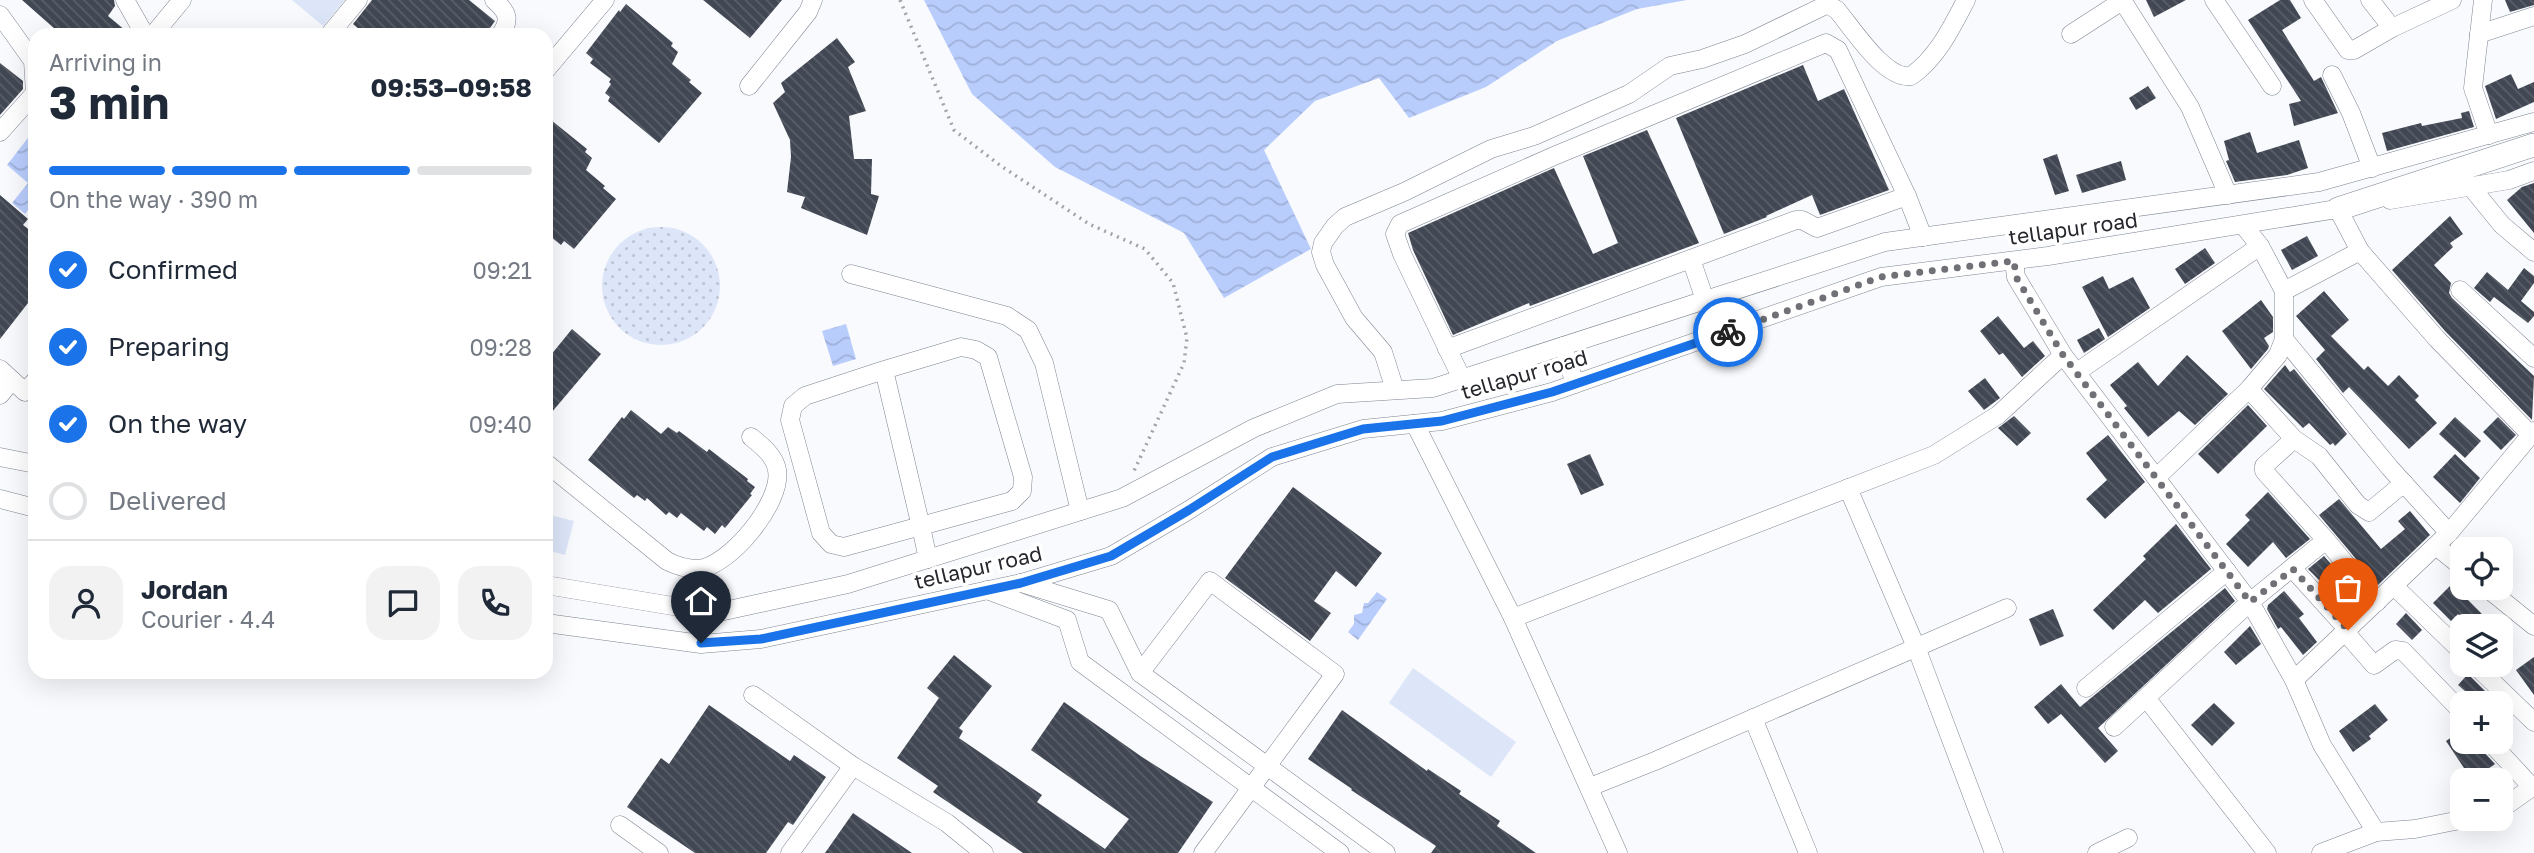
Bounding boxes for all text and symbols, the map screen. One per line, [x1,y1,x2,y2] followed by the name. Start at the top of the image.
[49,48,162,76] text: Arriving in
[371,72,532,103] text: 09:53–09:58
[49,74,169,129] text: 3 min
[49,185,258,213] text: On the way · 390 m
[2007,206,2139,250] street label: tellapur road
[49,251,87,289] icon: check
[108,254,238,285] text: Confirmed
[472,256,532,284] text: 09:21
[1693,297,1763,367] courier
[1709,313,1747,351] icon: bike
[49,328,87,366] icon: check
[108,331,230,362] text: Preparing
[470,333,532,361] text: 09:28
[1458,344,1590,404] street label: tellapur road
[49,405,87,443] icon: check
[108,408,247,439] text: On the way
[469,410,532,438] text: 09:40
[108,485,227,516] text: Delivered
[2450,537,2513,831] map controls
[2450,537,2513,600] button: locate
[912,540,1044,594] street label: tellapur road
[2318,558,2378,630] pin
[49,566,123,640] button: person
[366,566,440,640] button: chat
[458,566,532,640] button: phone
[2329,569,2367,607] icon: bag
[671,571,731,643] pin
[141,574,228,605] text: Jordan
[682,582,720,620] icon: home
[141,605,275,633] text: Courier · 4.4
[2450,614,2513,677] button: layers
[2450,691,2513,754] button: +
[2450,768,2513,831] button: −

